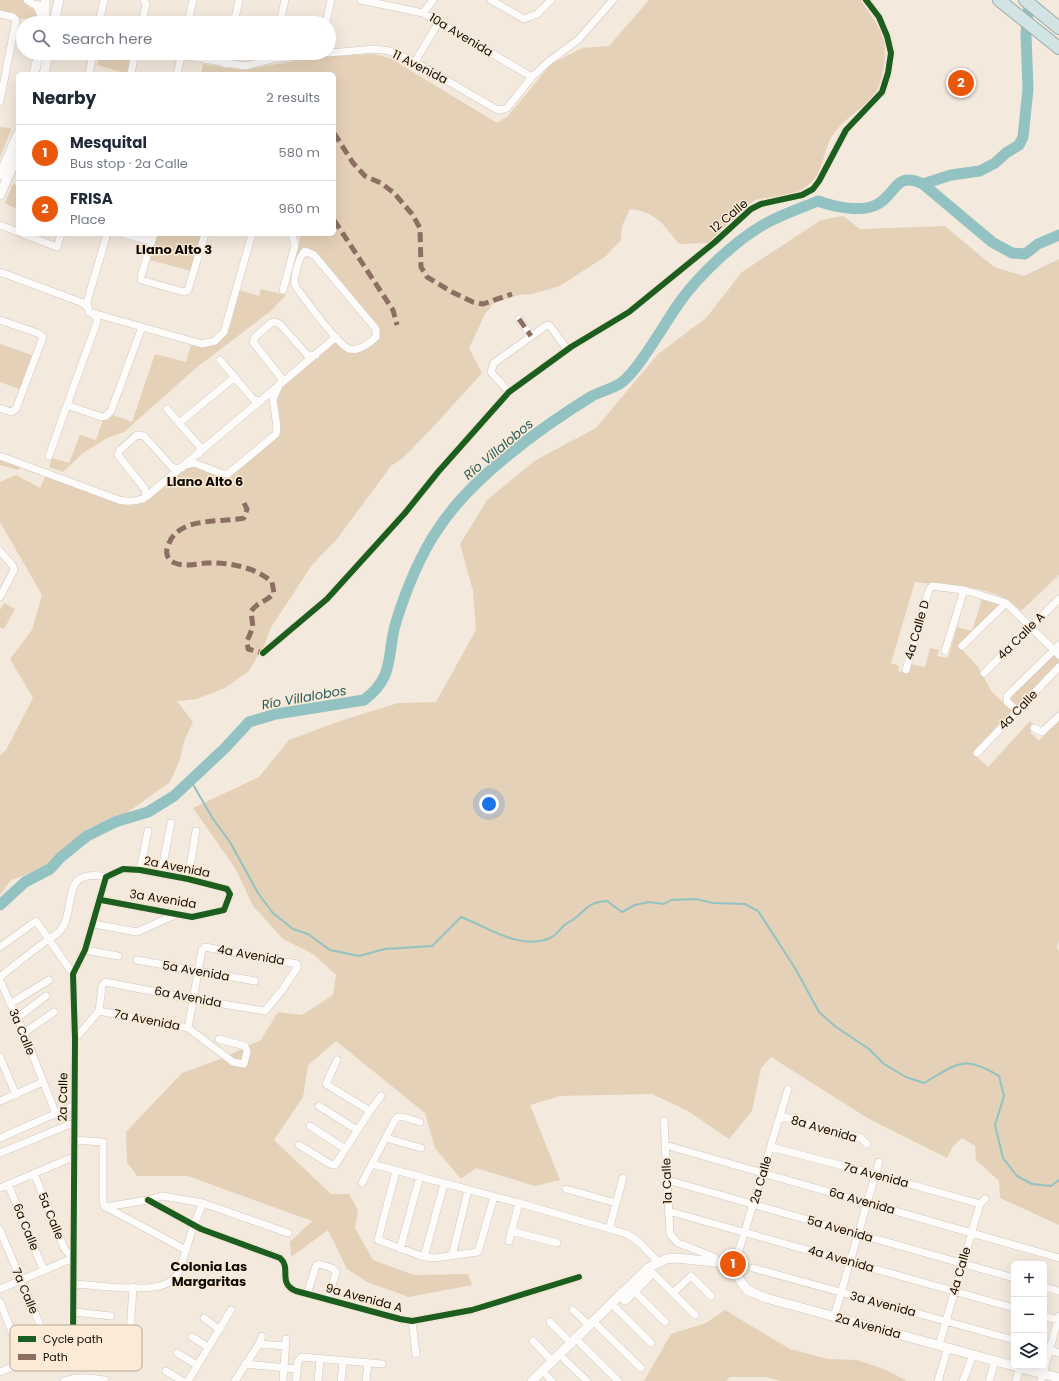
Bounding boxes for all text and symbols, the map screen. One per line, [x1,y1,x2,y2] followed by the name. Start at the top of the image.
[426,9,496,60] street label: 10a Avenida
[16,16,336,60] search box
[30,27,52,49] icon: search
[62,28,152,49] text: Search here
[390,45,451,88] street label: 11 Avenida
[948,68,974,98] pin: 2
[32,86,96,110] text: Nearby
[266,88,320,107] text: 2 results
[70,132,147,153] text: Mesquital
[43,143,47,162] text: 1
[279,143,320,162] text: 580 m
[70,154,188,173] text: Bus stop · 2a Calle
[70,188,113,209] text: FRISA
[706,195,751,236] street label: 12 Calle
[41,199,49,218] text: 2
[279,199,320,218] text: 960 m
[70,210,105,229] text: Place
[136,240,212,259] district label: Llano Alto 3
[459,414,537,484] water label: Río Villalobos
[167,472,243,491] district label: Llano Alto 6
[900,598,933,662] street label: 4a Calle D
[993,608,1048,663] street label: 4a Calle A
[260,681,348,714] water label: Río Villalobos
[994,686,1041,733] street label: 4a Calle
[479,794,499,814] your location
[142,852,212,881] street label: 2a Avenida
[128,885,198,912] street label: 3a Avenida
[216,940,286,969] street label: 4a Avenida
[161,956,231,985] street label: 5a Avenida
[153,982,223,1011] street label: 6a Avenida
[113,1005,182,1034] street label: 7a Avenida
[5,1006,40,1058] street label: 3a Calle
[54,1072,71,1122] street label: 2a Calle
[789,1111,859,1146] street label: 8a Avenida
[746,1154,775,1206] street label: 2a Calle
[657,1158,676,1204] street label: 1a Calle
[842,1158,911,1191] street label: 7a Avenida
[827,1183,897,1218] street label: 6a Avenida
[34,1190,69,1242] street label: 5a Calle
[9,1201,44,1253] street label: 6a Calle
[805,1211,875,1246] street label: 5a Avenida
[806,1241,876,1276] street label: 4a Avenida
[945,1245,975,1297] street label: 4a Calle
[720,1249,746,1279] pin: 1
[171,1257,247,1291] district label: Colonia Las Margaritas
[1011,1261,1047,1369] map controls
[1011,1261,1047,1297] button: +
[8,1265,43,1316] street label: 7a Calle
[324,1279,405,1316] street label: 9a Avenida A
[848,1287,918,1320] street label: 3a Avenida
[1011,1297,1047,1333] button: −
[833,1309,903,1342] street label: 2a Avenida
[10,1325,142,1371] legend
[43,1331,103,1347] text: Cycle path
[1011,1333,1047,1369] button: layers
[43,1349,68,1365] text: Path

